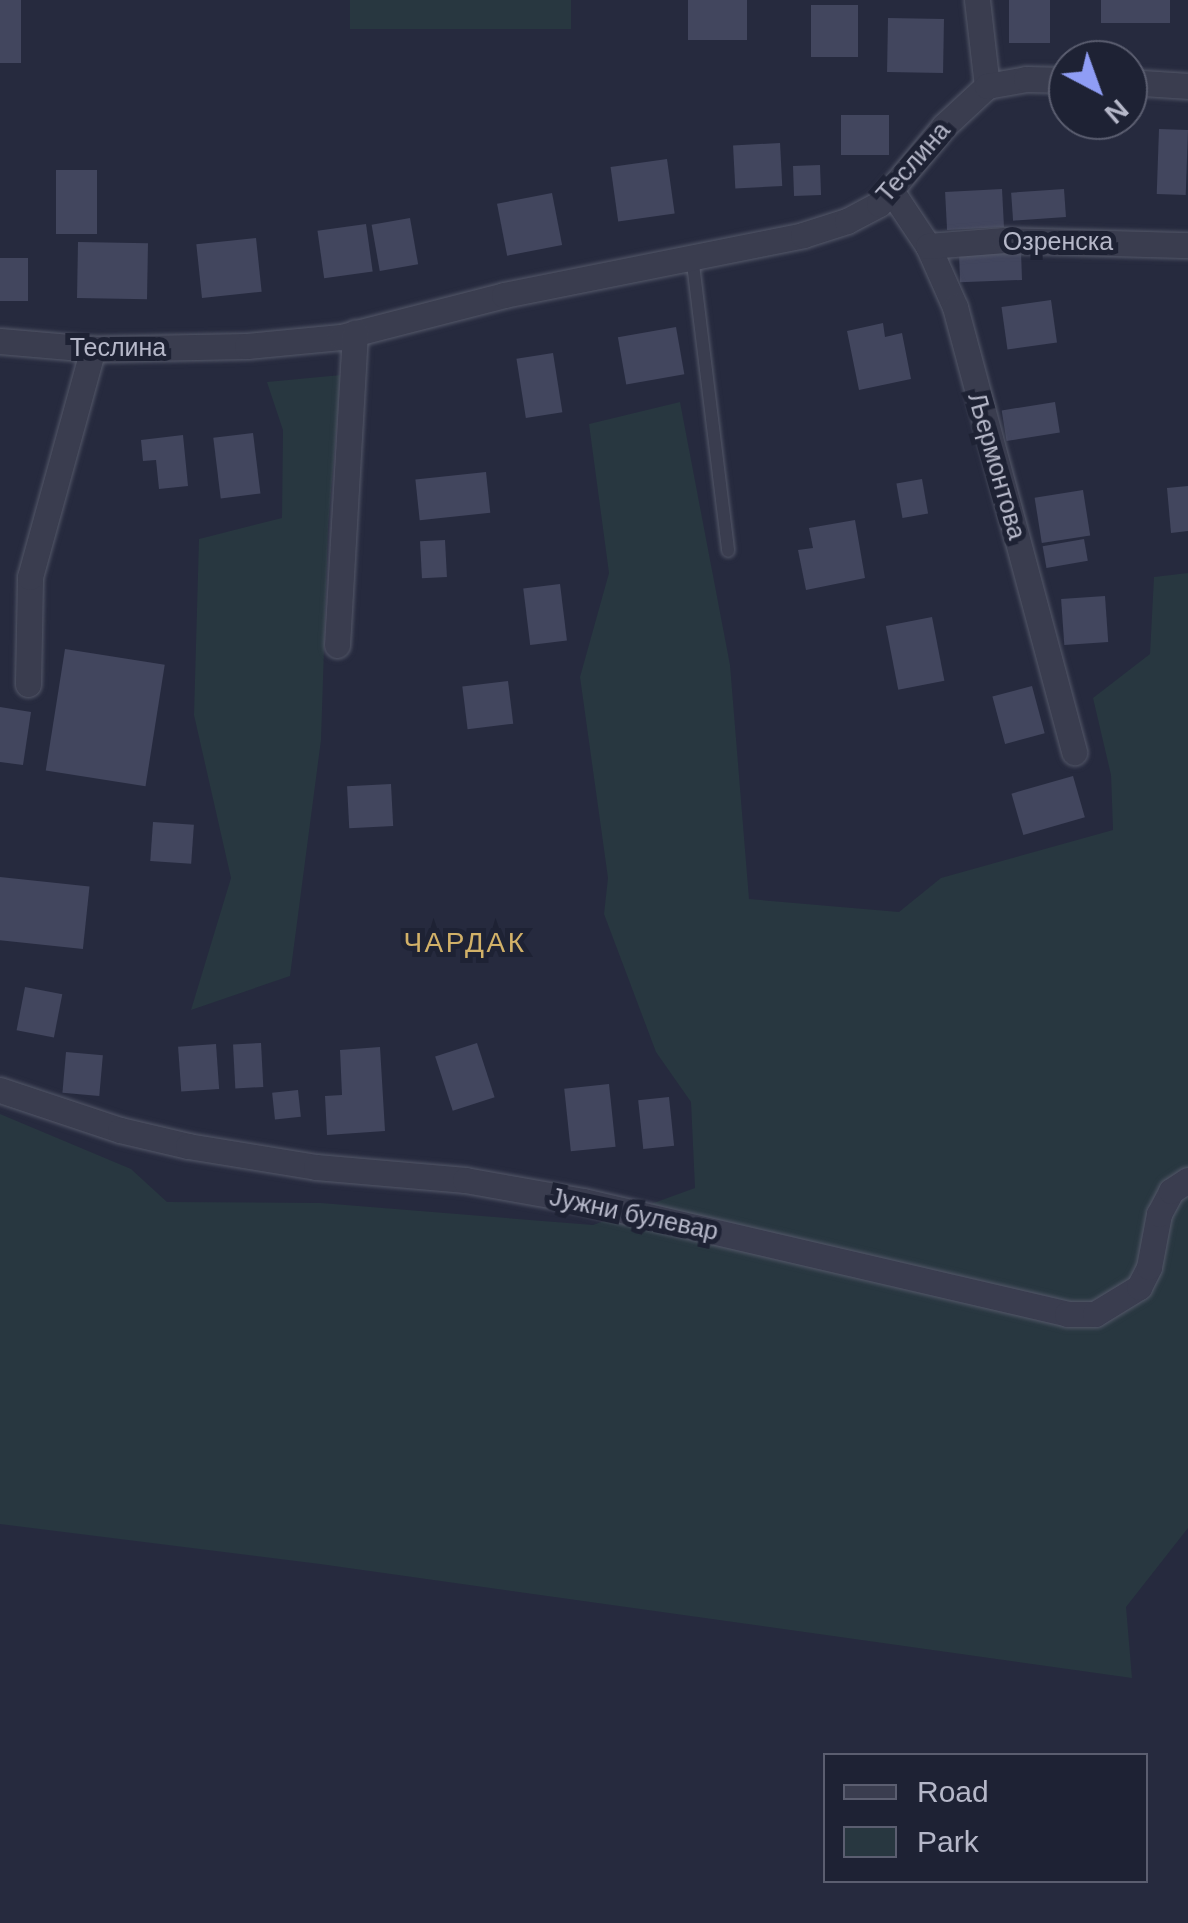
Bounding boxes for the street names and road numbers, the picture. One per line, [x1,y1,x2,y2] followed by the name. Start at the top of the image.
[870,116,956,208] street label: Теслина
[1003,226,1113,256] street label: Озренска
[70,332,166,362] street label: Теслина
[962,389,1032,543] street label: Љермонтова
[547,1181,721,1247] street label: Јужни булевар

